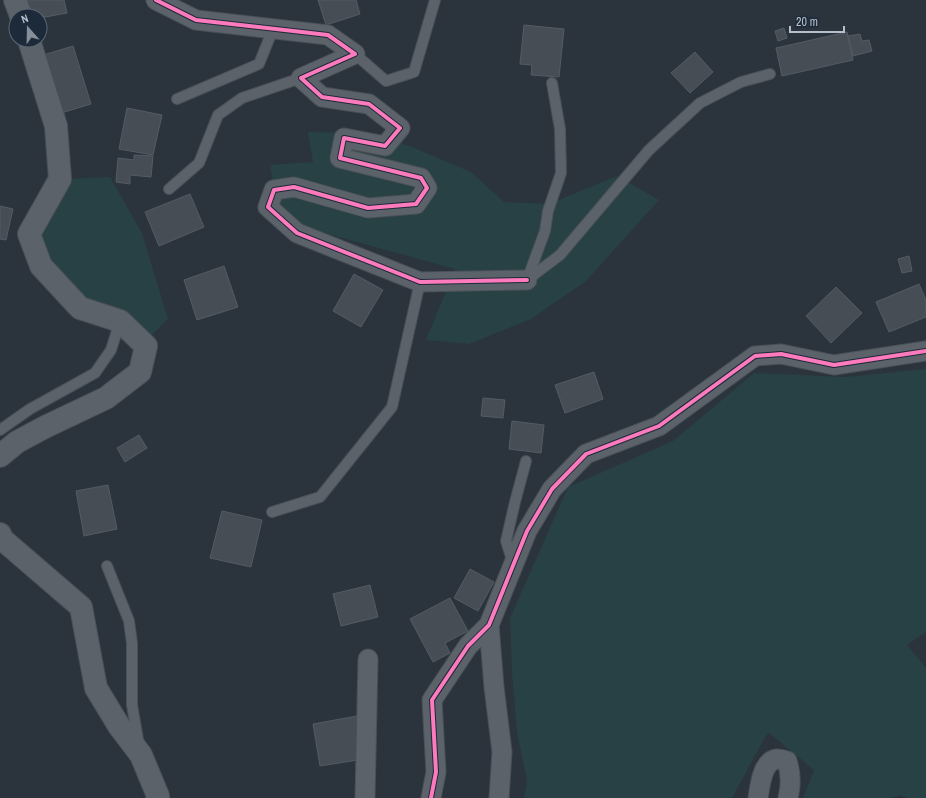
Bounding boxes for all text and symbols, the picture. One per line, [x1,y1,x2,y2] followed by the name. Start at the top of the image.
[8,8,48,48] north arrow
[790,8,844,34] scale bar
[19,11,30,26] text: N
[796,14,818,30] text: 20 m

